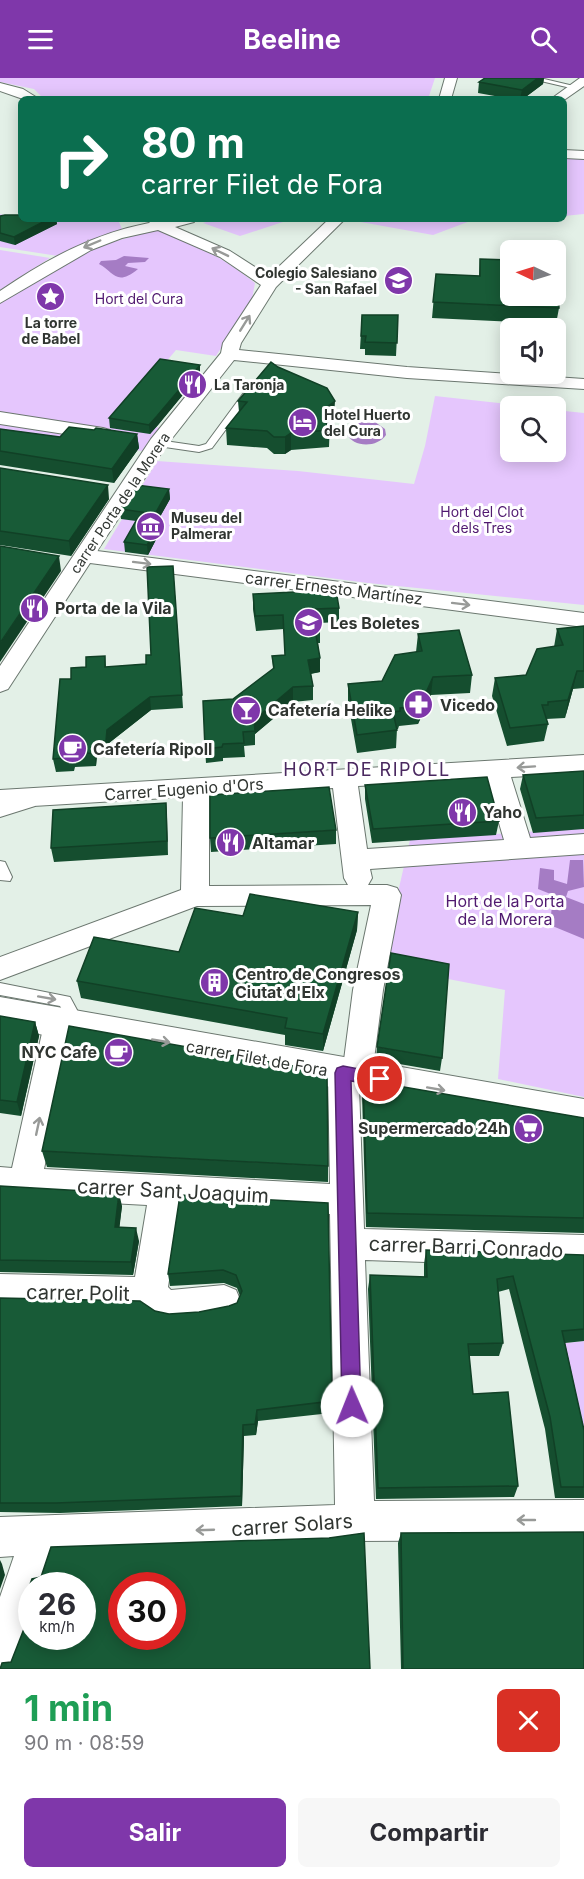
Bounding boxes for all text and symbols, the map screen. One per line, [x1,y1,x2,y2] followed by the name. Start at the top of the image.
[24,23,57,56] icon: menu
[243,23,341,56] text: Beeline
[527,23,560,56] icon: search
[141,117,245,168] text: 80 m
[42,120,120,198] icon: right
[141,168,383,201] text: carrer Filet de Fora
[83,239,102,250] one-way arrow
[500,240,566,306] north arrow
[500,240,566,462] map controls
[212,246,230,258] one-way arrow
[255,264,377,297] place label: Colegio Salesiano - San Rafael
[382,265,414,297] school or university icon: Colegio Salesiano - San Rafael
[35,280,67,312] place icon: La torre de Babel
[95,290,183,307] park label: Hort del Cura
[22,314,80,347] place label: La torre de Babel
[238,315,251,332] one-way arrow
[500,318,566,384] button: sound
[177,369,209,401] restaurant icon: La Taronja
[214,376,284,393] place label: La Taronja
[500,396,566,462] button: search
[324,406,411,439] place label: Hotel Huerto del Cura
[287,407,319,439] hotel icon: Hotel Huerto del Cura
[66,429,173,576] street label: carrer Porta de la Morera
[440,503,524,536] park label: Hort del Clot dels Tres
[171,509,242,542] place label: Museu del Palmerar
[134,510,166,542] museum icon: Museu del Palmerar
[132,558,152,569] one-way arrow
[244,567,424,609] street label: carrer Ernesto Martínez
[18,592,50,624] restaurant icon: Porta de la Vila
[55,598,172,618] place label: Porta de la Vila
[450,599,470,610] one-way arrow
[293,607,325,639] school or university icon: Les Boletes
[330,613,420,633] place label: Les Boletes
[403,689,435,721] pharmacy icon: Vicedo
[231,694,263,726] bar icon: Cafetería Helike
[440,695,495,715] place label: Vicedo
[268,700,393,720] place label: Cafetería Helike
[56,733,88,765] cafe icon: Cafetería Ripoll
[93,739,212,759] place label: Cafetería Ripoll
[283,759,451,780] district label: HORT DE RIPOLL
[516,762,536,773] one-way arrow
[104,773,264,805] street label: Carrer Eugenio d'Ors
[446,796,478,828] restaurant icon: Yaho
[483,802,522,822] place label: Yaho
[215,827,247,859] restaurant icon: Altamar
[252,833,315,853] place label: Altamar
[446,891,564,929] park label: Hort de la Porta de la Morera
[235,964,400,1002] place label: Centro de Congresos Ciutat d'Elx
[198,967,230,999] building icon: Centro de Congresos Ciutat d'Elx
[37,993,57,1004] one-way arrow
[102,1036,134,1068] cafe icon: NYC Cafe
[151,1036,170,1047] one-way arrow
[185,1036,329,1080] street label: carrer Filet de Fora
[21,1042,97,1062] place label: NYC Cafe
[354,1053,405,1104] pin
[363,1062,396,1095] icon: arrive
[425,1084,445,1095] one-way arrow
[513,1112,545,1144] supermarket icon: Supermercado 24h
[32,1117,44,1136] one-way arrow
[358,1118,508,1138] place label: Supermercado 24h
[76,1174,270,1208] street label: carrer Sant Joaquim
[368,1232,564,1262] street label: carrer Barri Conrado
[26,1280,130,1306] street label: carrer Polit
[320,1374,384,1438] position arrow
[230,1509,354,1541] street label: carrer Solars
[516,1514,536,1526] one-way arrow
[196,1525,216,1536] one-way arrow
[108,1572,186,1650] speed limit sign: 30
[38,1586,76,1622] text: 26
[39,1617,75,1636] text: km/h
[24,1686,113,1730] text: 1 min
[497,1689,560,1752] button: close
[24,1731,145,1755] text: 90 m · 08:59
[24,1798,286,1867] button: Salir
[298,1798,560,1867] button: Compartir

